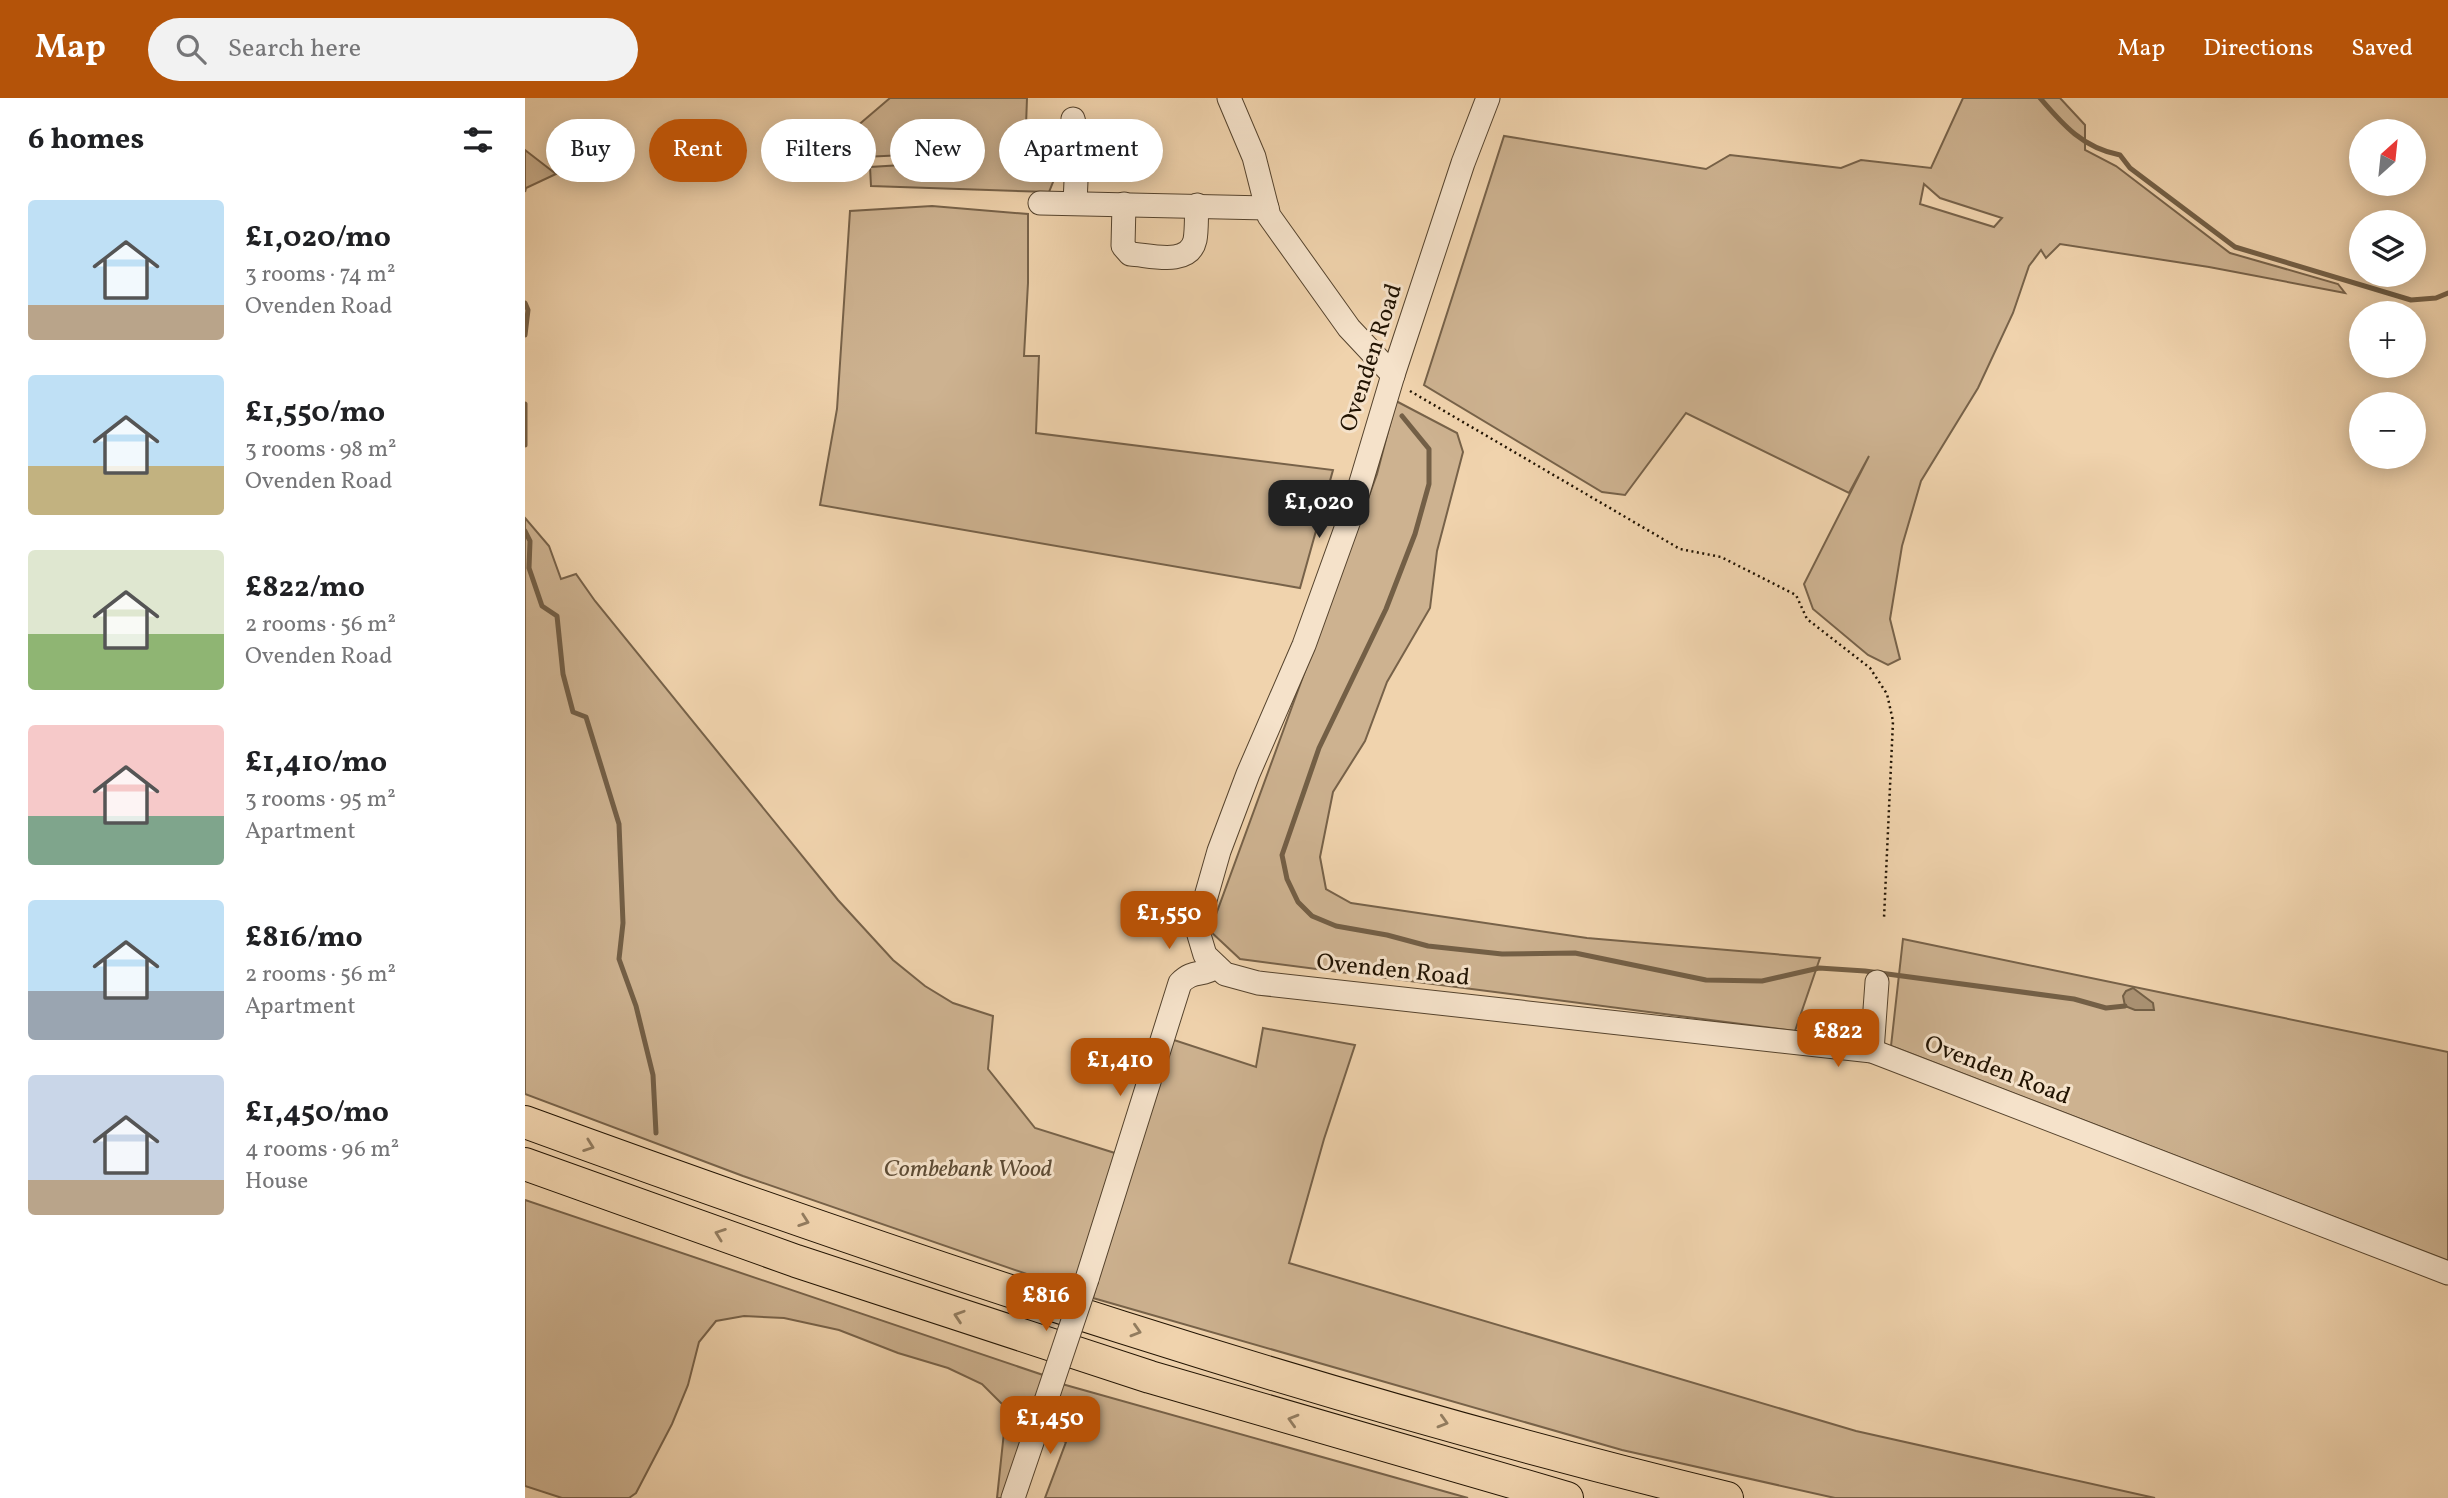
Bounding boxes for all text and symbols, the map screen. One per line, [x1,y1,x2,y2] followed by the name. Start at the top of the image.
[148,18,638,81] search box
[35,26,106,72] text: Map
[172,30,210,68] icon: search
[228,31,361,67] text: Search here
[2117,32,2165,66] text: Map
[2203,32,2313,66] text: Directions
[2351,32,2413,66] text: Saved
[28,119,144,161] text: 6 homes
[546,119,635,182] chip: Buy
[649,119,747,182] chip: Rent
[761,119,876,182] chip: Filters
[890,119,985,182] chip: New
[999,119,1163,182] chip: Apartment
[2349,119,2425,196] north arrow
[2349,119,2426,469] map controls
[459,121,497,159] icon: filters
[2349,210,2426,287] button: layers
[245,217,391,259] text: £1,020/mo
[84,228,168,312] icon: home
[245,259,395,291] text: 3 rooms · 74 m²
[1332,280,1412,436] street label: Ovenden Road
[245,291,393,323] text: Ovenden Road
[2349,301,2426,378] button: +
[245,392,385,434] text: £1,550/mo
[2349,392,2426,469] button: −
[84,403,168,487] icon: home
[245,434,397,466] text: 3 rooms · 98 m²
[245,466,393,498] text: Ovenden Road
[1262,480,1376,540] pin: £1,020
[1284,487,1354,519] text: £1,020
[245,567,365,609] text: £822/mo
[84,578,168,662] icon: home
[245,609,396,641] text: 2 rooms · 56 m²
[245,641,393,673] text: Ovenden Road
[245,742,387,784] text: £1,410/mo
[84,753,168,837] icon: home
[245,784,396,816] text: 3 rooms · 95 m²
[245,816,356,848] text: Apartment
[1112,892,1226,951] pin: £1,550
[1136,898,1202,930] text: £1,550
[245,917,363,959] text: £816/mo
[84,928,168,1012] icon: home
[1315,946,1471,996] street label: Ovenden Road
[245,959,396,991] text: 2 rooms · 56 m²
[245,991,356,1023] text: Apartment
[1797,1010,1879,1069] pin: £822
[1813,1016,1863,1048] text: £822
[1919,1028,2075,1114] street label: Ovenden Road
[1063,1038,1177,1098] pin: £1,410
[1087,1045,1153,1077] text: £1,410
[245,1092,389,1134] text: £1,450/mo
[84,1103,168,1187] icon: home
[245,1134,399,1166] text: 4 rooms · 96 m²
[583,1137,595,1151] one-way arrow
[884,1153,1053,1187] park label: Combebank Wood
[245,1166,308,1198] text: House
[797,1213,809,1227] one-way arrow
[715,1228,727,1242] one-way arrow
[1005,1274,1087,1333] pin: £816
[1022,1280,1070,1312] text: £816
[953,1309,965,1324] one-way arrow
[1130,1322,1142,1337] one-way arrow
[993,1396,1107,1456] pin: £1,450
[1016,1403,1084,1435] text: £1,450
[1287,1413,1299,1428] one-way arrow
[1437,1414,1449,1428] one-way arrow

